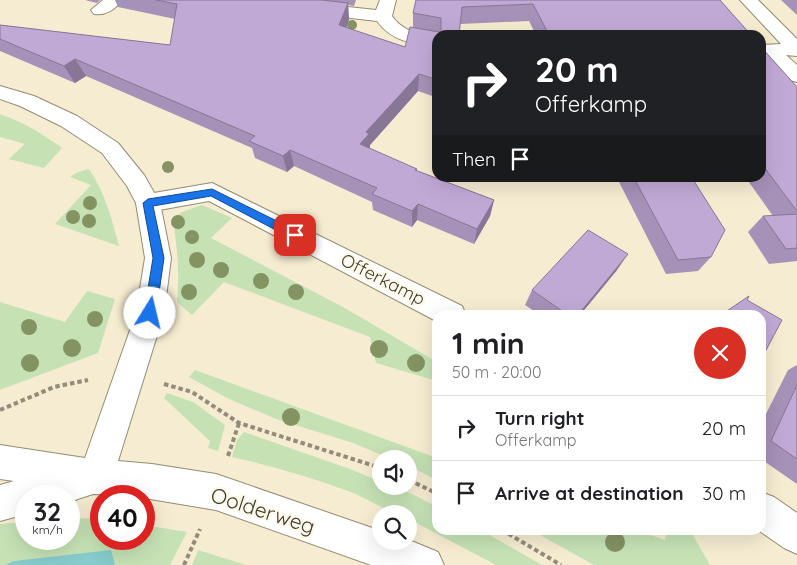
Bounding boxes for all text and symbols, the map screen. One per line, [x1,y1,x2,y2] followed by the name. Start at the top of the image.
[535,47,618,91] text: 20 m
[452,50,517,115] icon: right
[535,90,647,118] text: Offerkamp
[506,145,534,173] icon: arrive
[452,147,496,171] text: Then
[274,214,316,256] pin
[281,221,309,249] icon: arrive
[337,248,429,310] street label: Offerkamp
[123,286,175,338] position arrow
[452,324,525,362] text: 1 min
[694,327,746,379] button: close
[452,362,541,382] text: 50 m · 20:00
[495,406,584,430] text: Turn right
[452,414,480,442] icon: right
[702,416,746,440] text: 20 m
[495,430,576,450] text: Offerkamp
[372,450,417,550] map controls
[372,450,417,495] button: sound
[452,479,480,507] icon: arrive
[208,481,318,539] street label: Oolderweg
[495,481,684,505] text: Arrive at destination
[702,481,746,505] text: 30 m
[90,485,155,550] speed limit sign: 40
[34,496,61,527] text: 32
[372,505,417,550] button: search
[32,522,63,537] text: km/h

